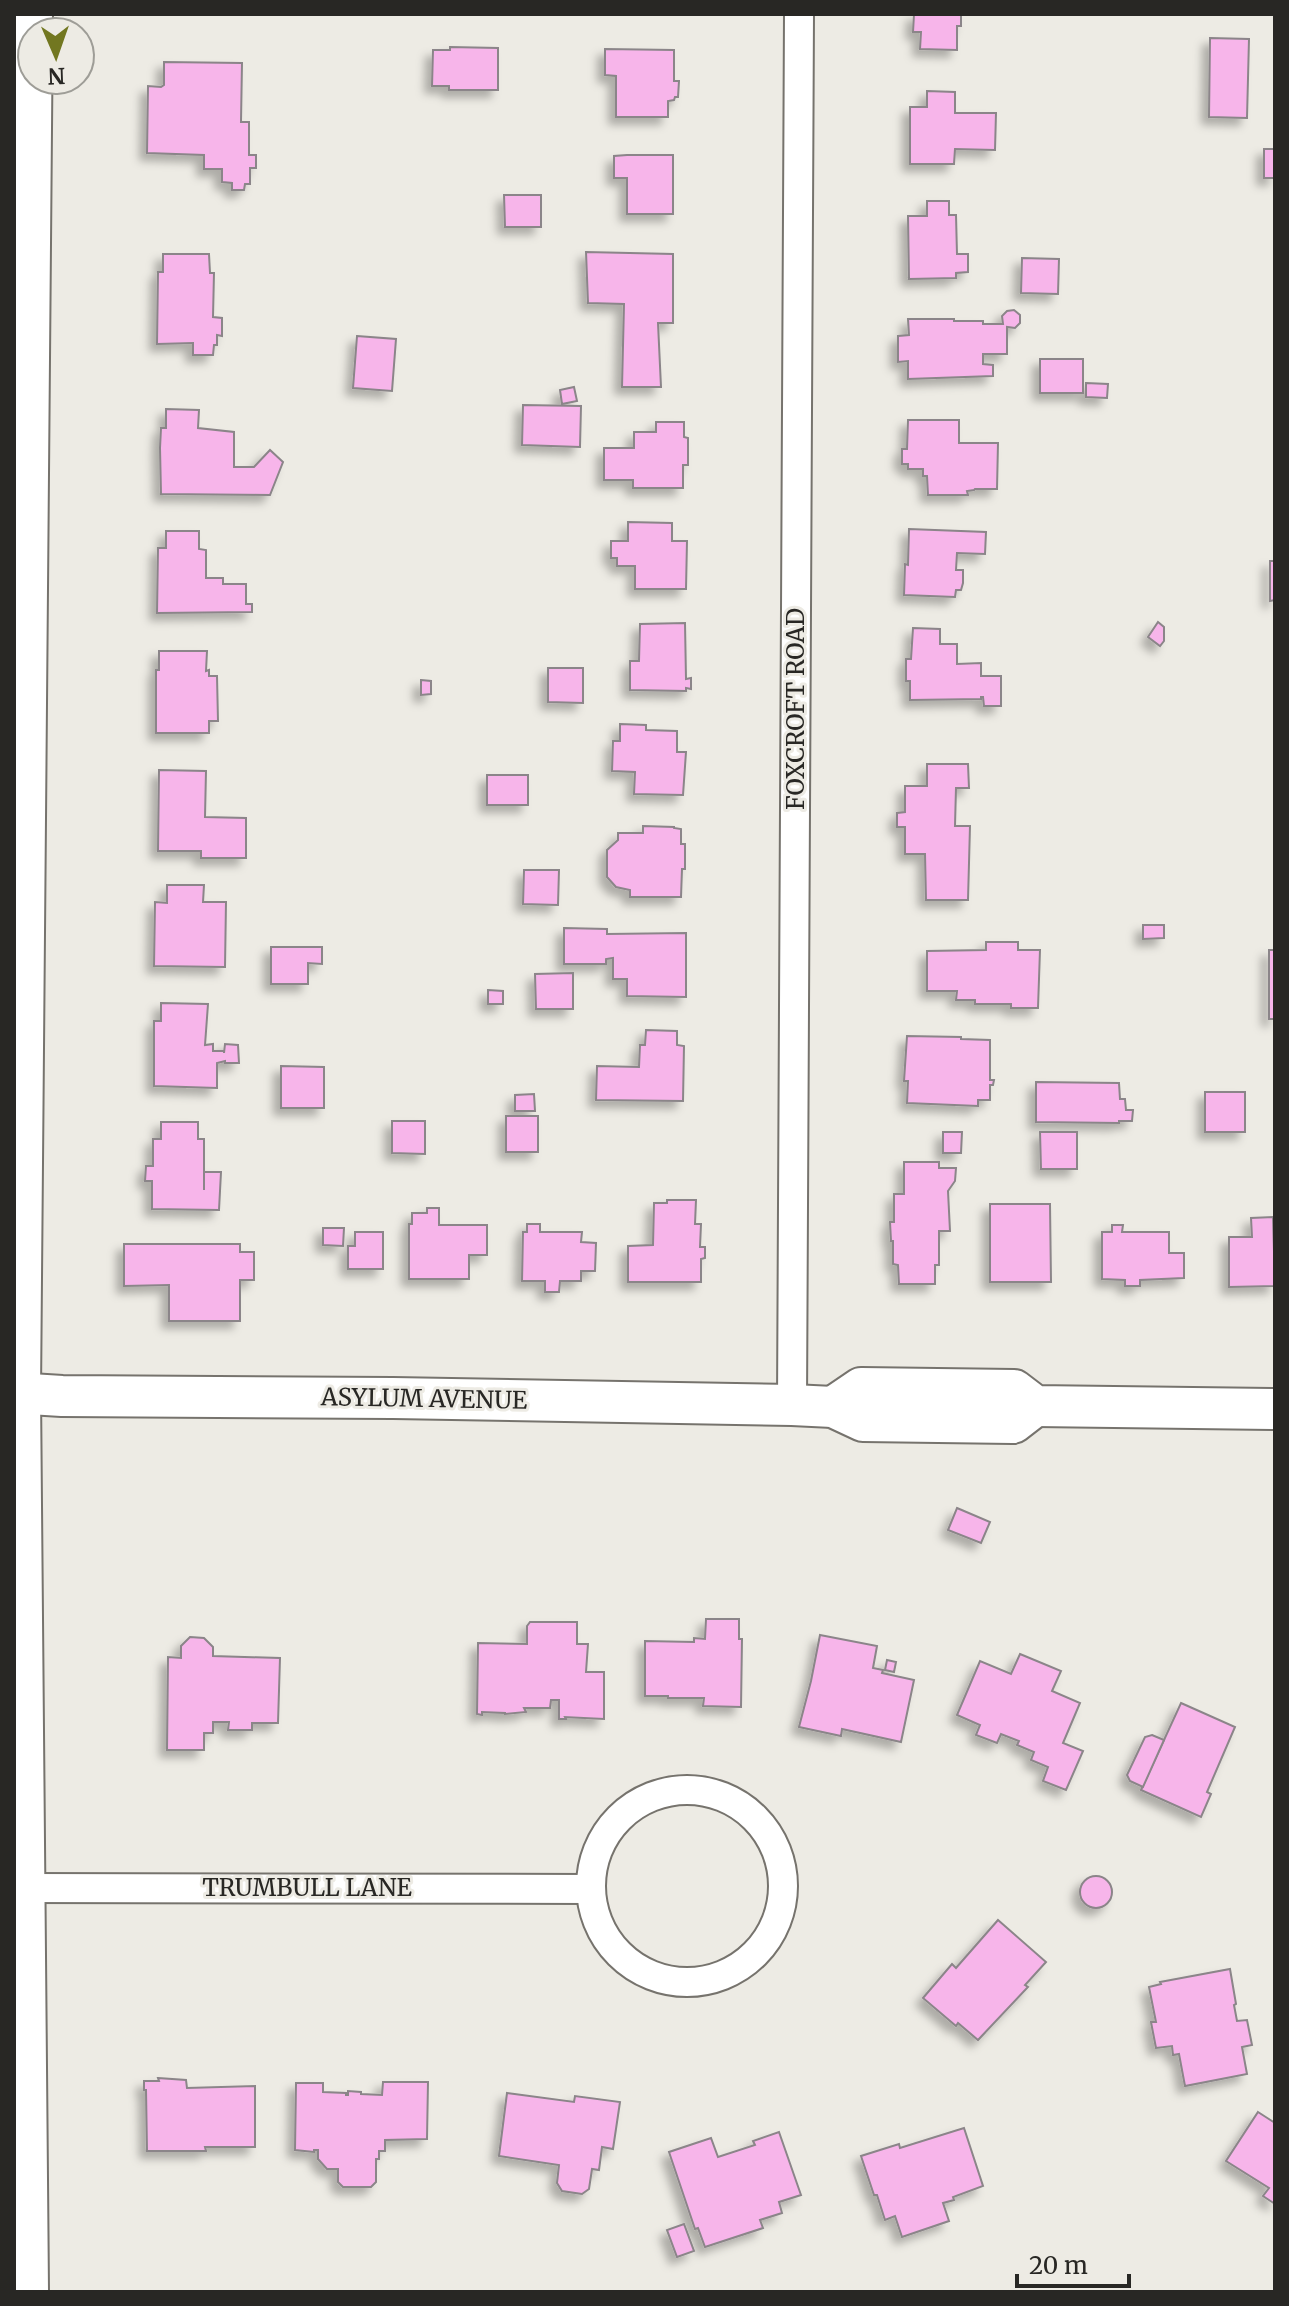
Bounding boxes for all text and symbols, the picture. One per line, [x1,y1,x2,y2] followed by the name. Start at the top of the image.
[16,16,96,96] north arrow
[47,62,66,90] text: N
[780,608,811,810] street label: FOXCROFT ROAD
[320,1381,528,1416] street label: ASYLUM AVENUE
[202,1872,413,1903] street label: TRUMBULL LANE
[1017,2238,1129,2288] scale bar
[1029,2250,1088,2281] text: 20 m

